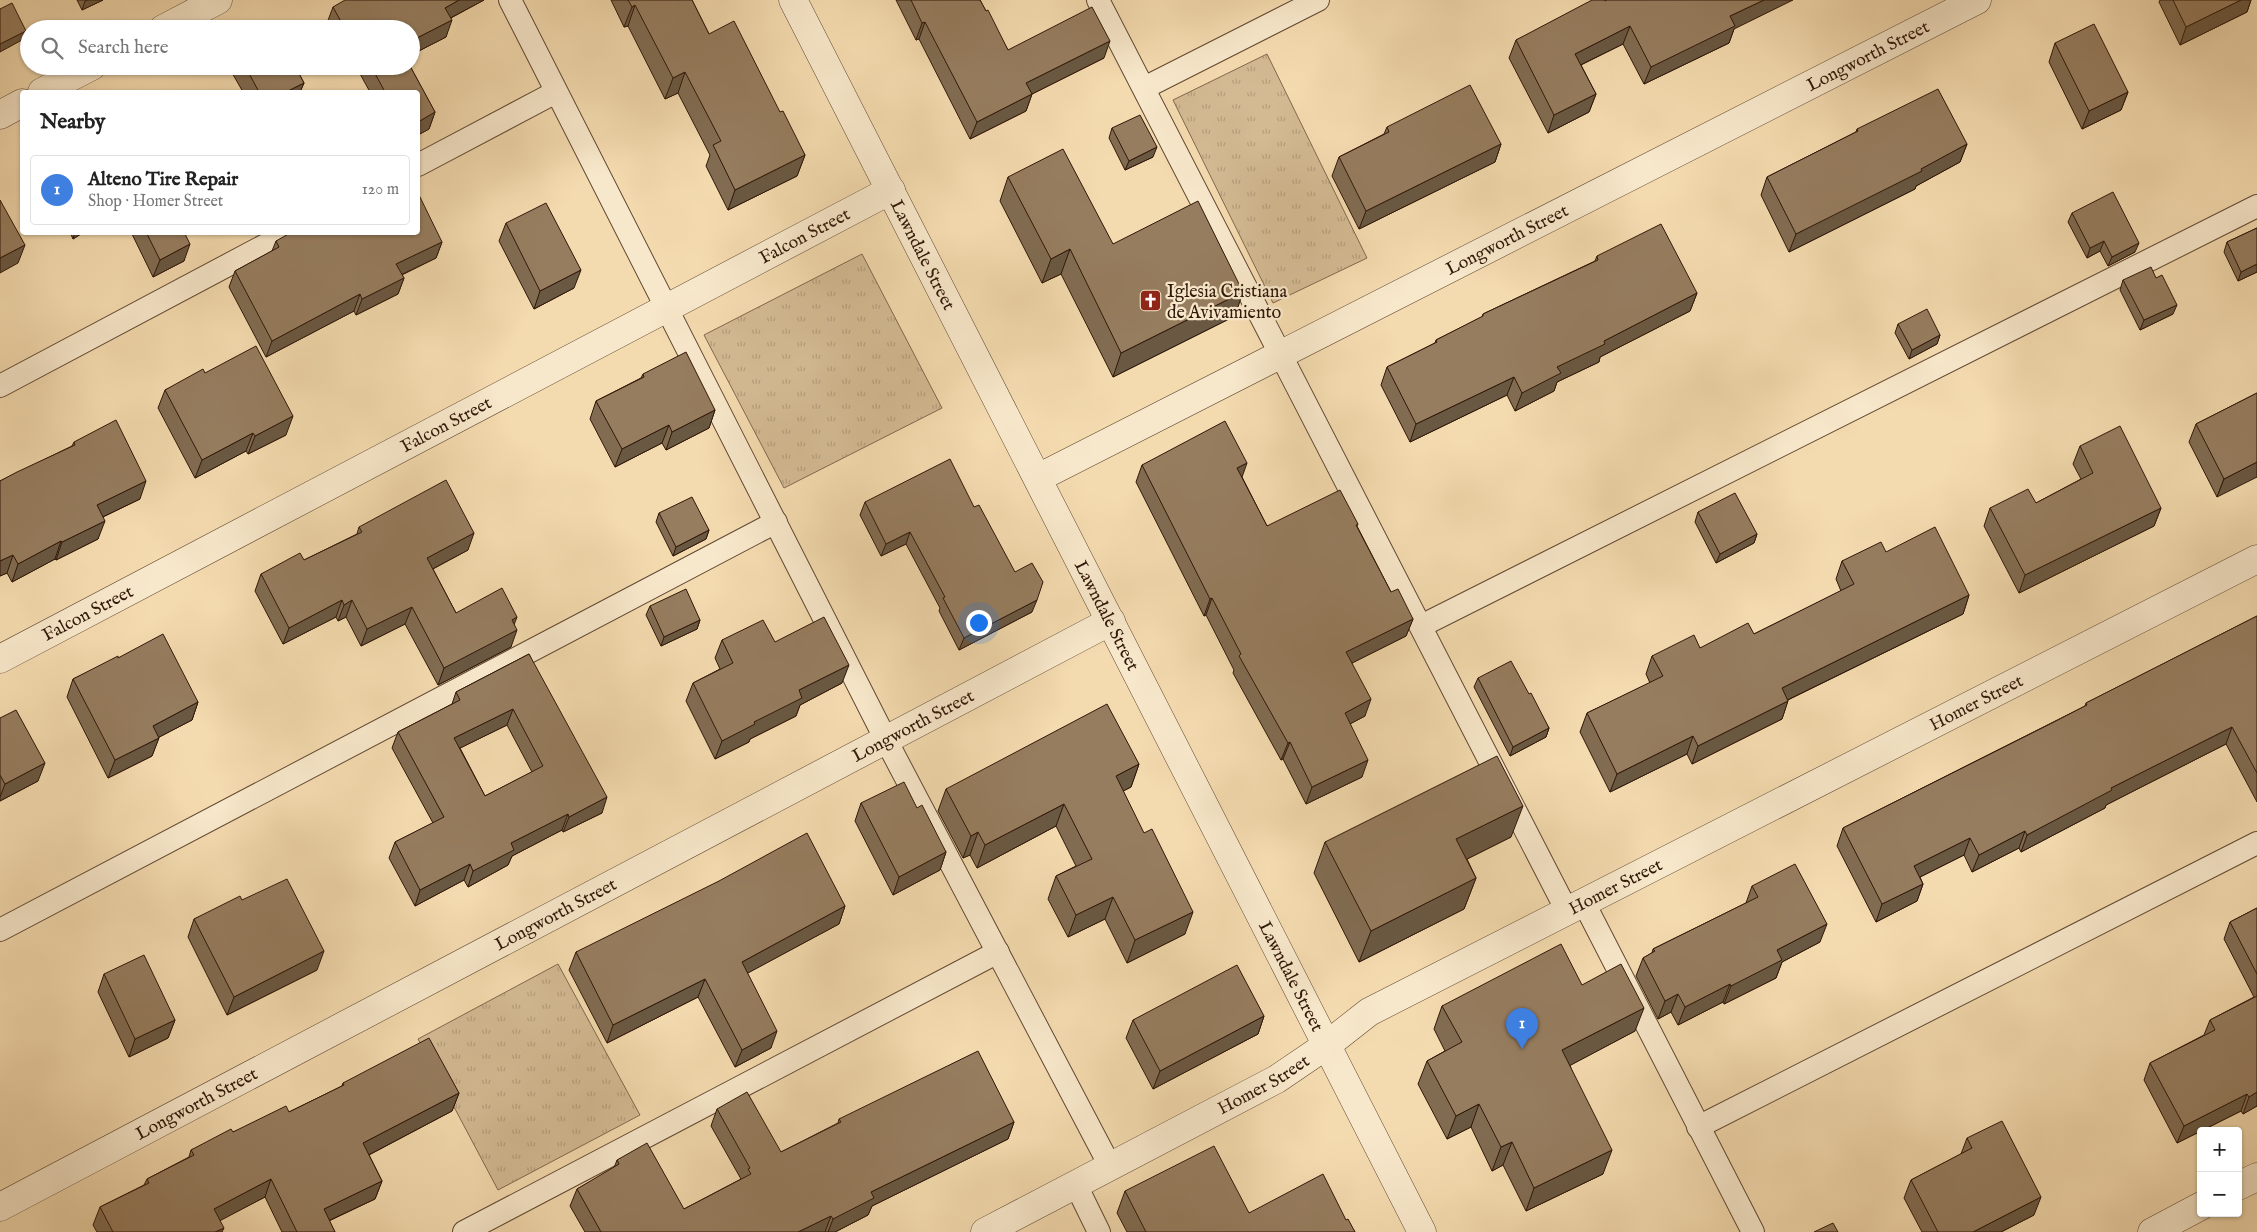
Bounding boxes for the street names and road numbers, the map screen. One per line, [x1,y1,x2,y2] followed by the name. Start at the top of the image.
[1803,16,1934,98] street label: Longworth Street
[884,196,959,314] street label: Lawndale Street
[1442,200,1573,282] street label: Longworth Street
[756,204,854,270] street label: Falcon Street
[397,392,496,459] street label: Falcon Street
[1068,557,1144,675] street label: Lawndale Street
[39,581,138,648] street label: Falcon Street
[1926,670,2028,737] street label: Homer Street
[849,685,978,768] street label: Longworth Street
[1565,854,1667,921] street label: Homer Street
[491,874,621,957] street label: Longworth Street
[1252,918,1328,1036] street label: Lawndale Street
[1214,1050,1314,1121] street label: Homer Street
[132,1063,262,1146] street label: Longworth Street

